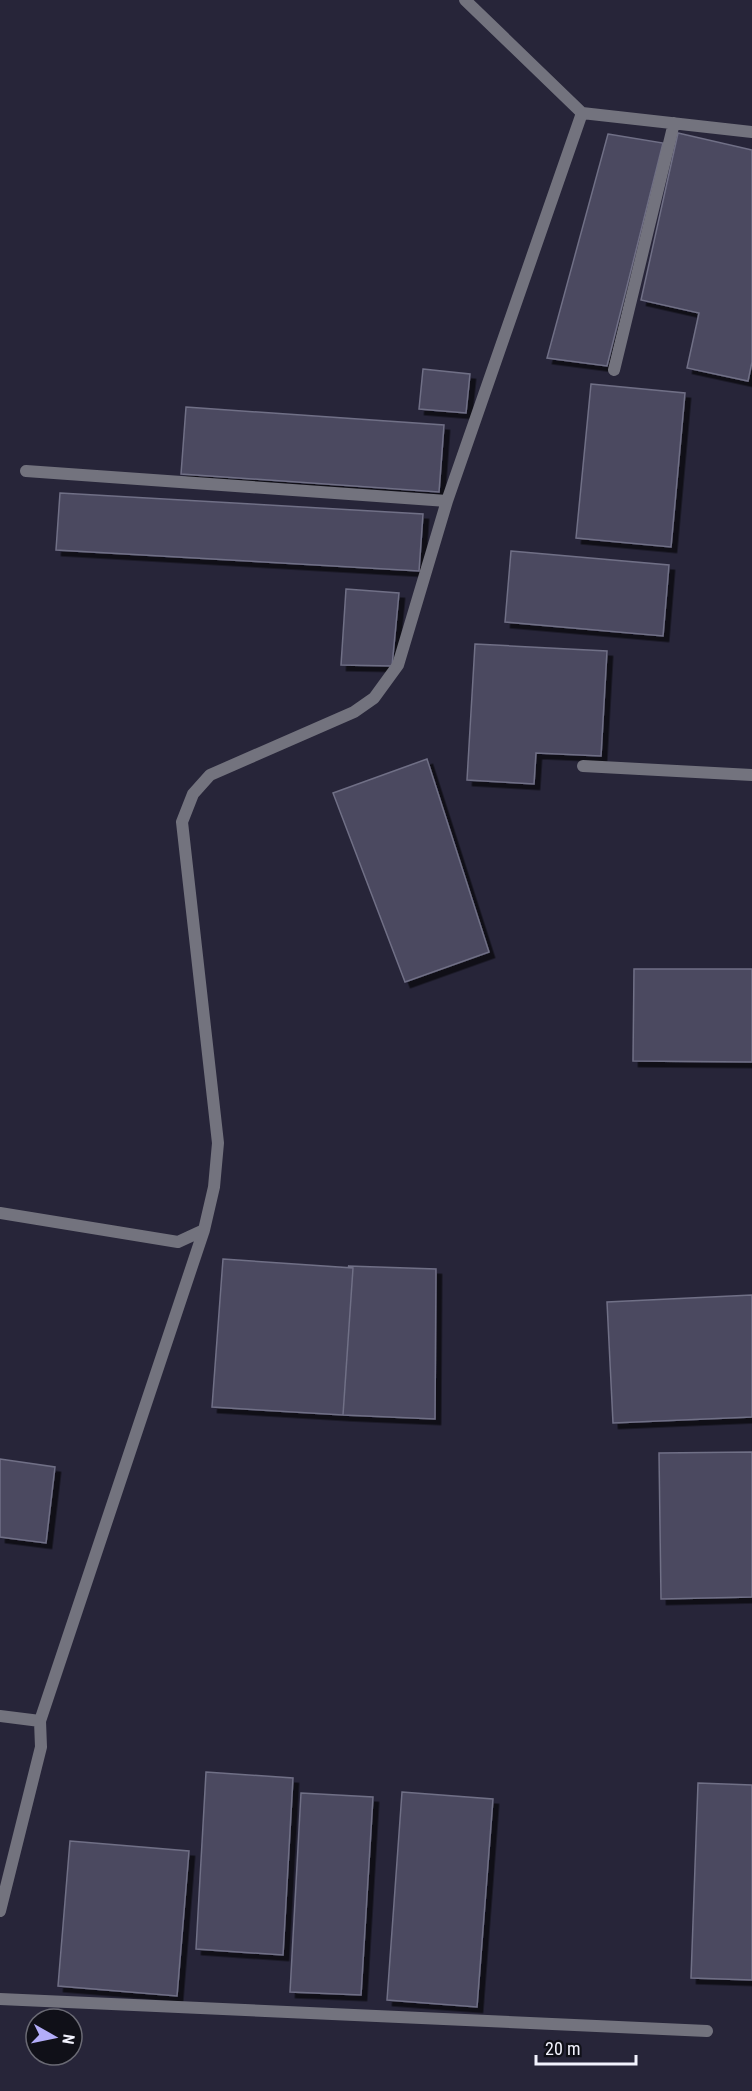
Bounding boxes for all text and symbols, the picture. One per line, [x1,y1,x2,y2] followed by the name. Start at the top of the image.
[24,2007,84,2067] north arrow
[536,2028,636,2066] scale bar
[58,2033,78,2046] text: N
[545,2038,580,2059] text: 20 m

